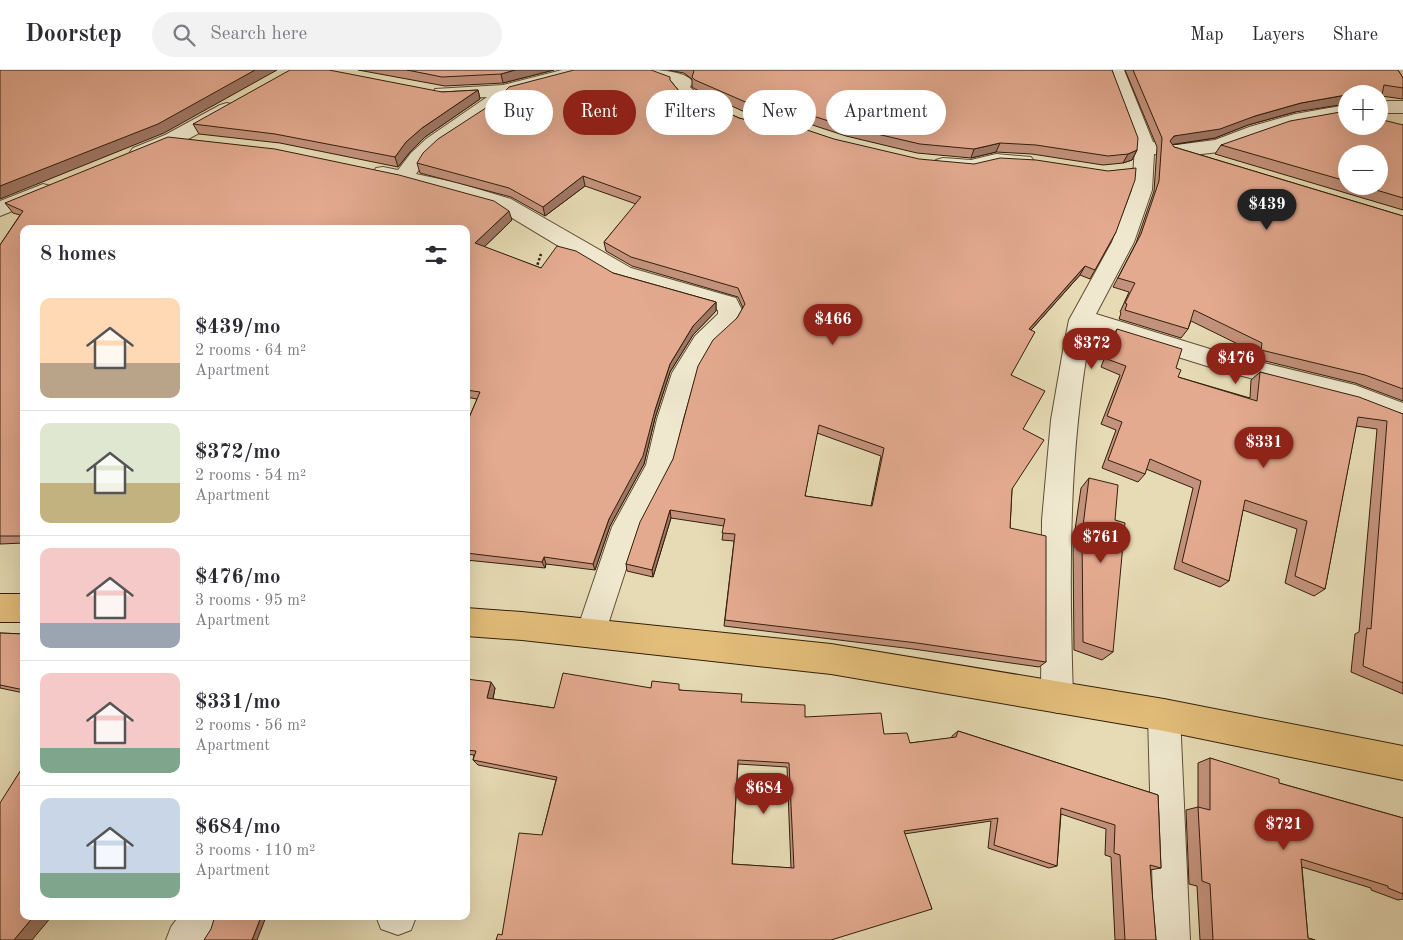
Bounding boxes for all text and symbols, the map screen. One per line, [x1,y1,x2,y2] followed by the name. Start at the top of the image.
[152,12,502,57] search box
[170,21,198,49] icon: search
[25,23,122,47] text: Doorstep
[210,25,307,44] text: Search here
[1190,26,1224,44] text: Map
[1252,26,1304,44] text: Layers
[1332,26,1378,44] text: Share
[1338,85,1388,195] map controls
[1338,85,1388,135] button: +
[485,90,553,135] chip: Buy
[563,90,636,135] chip: Rent
[646,90,733,135] chip: Filters
[743,90,816,135] chip: New
[826,90,946,135] chip: Apartment
[1338,145,1388,195] button: −
[1237,189,1297,231] pin: $439
[1248,197,1286,213] text: $439
[422,241,450,269] icon: filters
[40,244,116,265] text: 8 homes
[803,304,863,346] pin: $466
[814,312,852,328] text: $466
[195,317,281,338] text: $439/mo
[80,318,140,378] icon: home
[1062,328,1122,370] pin: $372
[1073,336,1111,352] text: $372
[1206,342,1266,385] pin: $476
[195,343,306,359] text: 2 rooms · 64 m²
[1217,351,1255,367] text: $476
[195,363,270,379] text: Apartment
[1234,426,1294,469] pin: $331
[1245,435,1283,451] text: $331
[195,442,281,463] text: $372/mo
[80,443,140,503] icon: home
[195,468,306,484] text: 2 rooms · 54 m²
[195,488,270,504] text: Apartment
[1071,522,1131,564] pin: $761
[1082,530,1120,546] text: $761
[195,567,281,588] text: $476/mo
[80,568,140,628] icon: home
[195,593,306,609] text: 3 rooms · 95 m²
[195,613,270,629] text: Apartment
[195,692,281,713] text: $331/mo
[80,693,140,753] icon: home
[195,718,306,734] text: 2 rooms · 56 m²
[195,738,270,754] text: Apartment
[734,772,794,815] pin: $684
[745,781,783,797] text: $684
[1254,808,1314,851] pin: $721
[195,817,281,838] text: $684/mo
[1265,817,1303,833] text: $721
[80,818,140,878] icon: home
[195,843,315,859] text: 3 rooms · 110 m²
[195,863,270,879] text: Apartment

